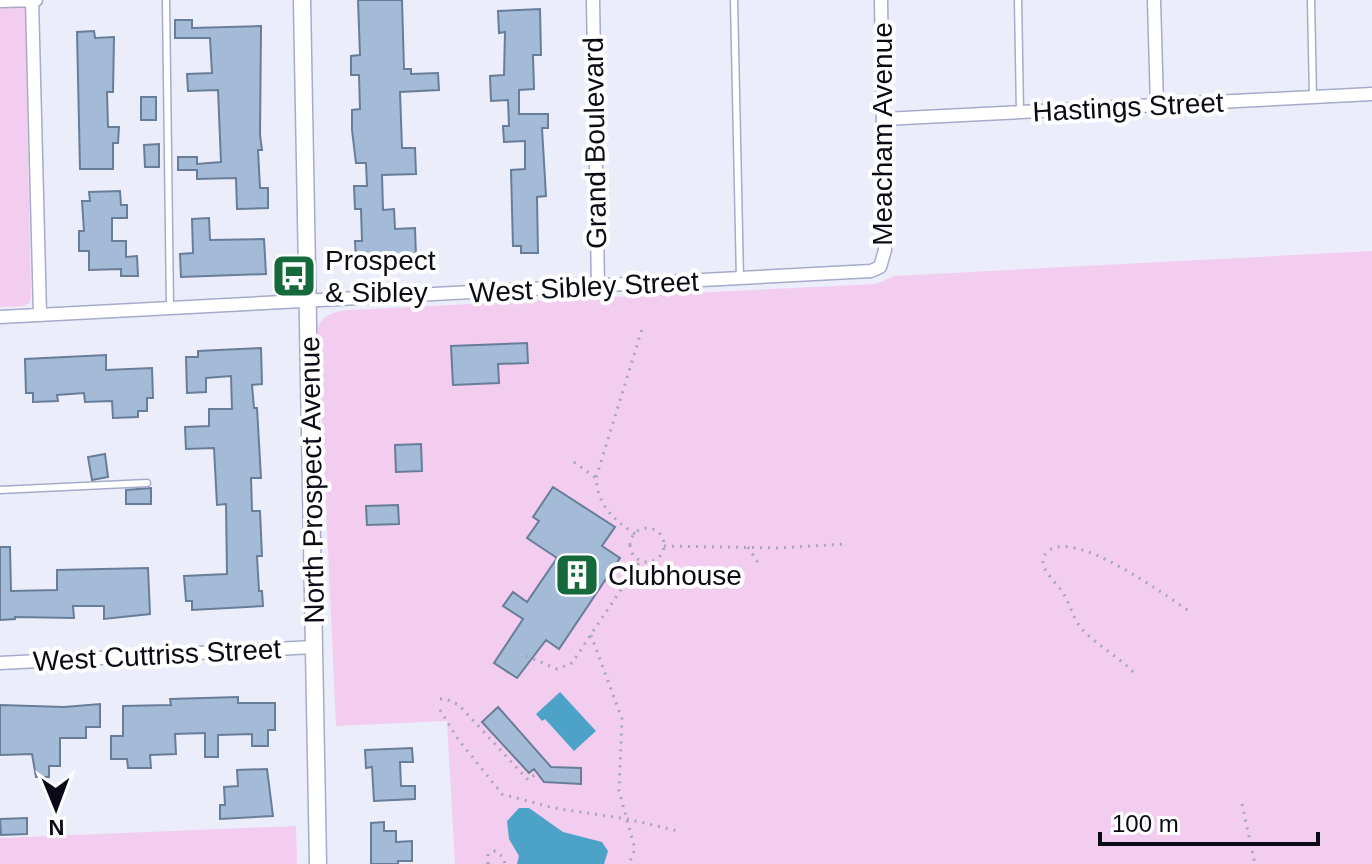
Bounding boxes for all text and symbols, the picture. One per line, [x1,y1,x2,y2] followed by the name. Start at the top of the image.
[867,22,898,246] street label: Meacham Avenue
[578,37,612,249] street label: Grand Boulevard
[1032,87,1225,127] street label: Hastings Street
[325,245,436,308] place label: Prospect & Sibley
[270,252,318,300] bus stop icon: Prospect & Sibley
[468,265,700,308] street label: West Sibley Street
[294,336,330,624] street label: North Prospect Avenue
[553,551,601,599] building icon: Clubhouse
[608,560,742,591] place label: Clubhouse
[32,633,282,677] street label: West Cuttriss Street
[16,768,96,848] north arrow
[1100,796,1318,846] scale bar
[1112,810,1179,837] text: 100 m
[48,815,65,840] text: N

